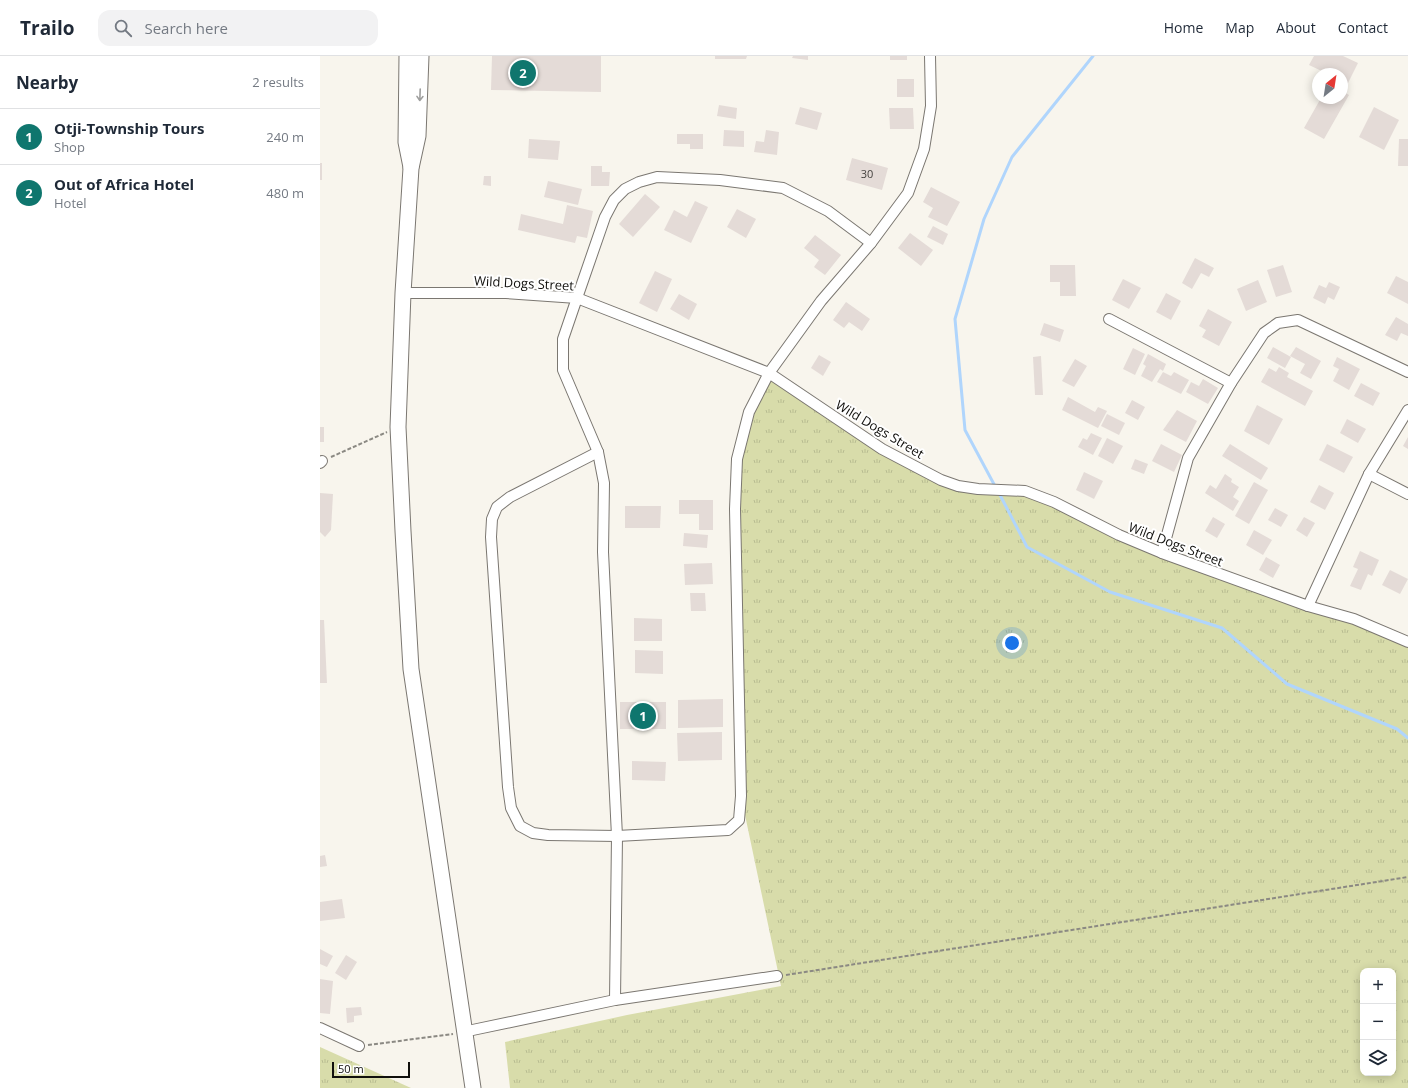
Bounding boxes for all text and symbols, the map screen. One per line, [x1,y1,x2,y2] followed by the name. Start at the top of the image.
[98,10,378,46] search box
[20,15,74,41] text: Trailo
[112,17,134,39] icon: search
[144,18,228,38] text: Search here
[1164,18,1203,37] text: Home
[1225,18,1254,37] text: Map
[1276,18,1316,37] text: About
[1338,18,1388,37] text: Contact
[510,58,536,88] pin: 2
[1312,68,1348,104] north arrow
[16,71,78,94] text: Nearby
[252,73,304,91] text: 2 results
[416,88,424,101] one-way arrow
[54,118,204,138] text: Otji-Township Tours
[25,128,33,146] text: 1
[266,128,304,146] text: 240 m
[54,138,85,156] text: Shop
[861,166,873,181] house number: 30
[54,174,194,194] text: Out of Africa Hotel
[25,184,33,202] text: 2
[266,184,304,202] text: 480 m
[54,194,87,212] text: Hotel
[474,271,575,295] street label: Wild Dogs Street
[832,396,928,463] street label: Wild Dogs Street
[1126,518,1226,570] street label: Wild Dogs Street
[1002,633,1022,653] your location
[630,701,656,731] pin: 1
[1360,968,1396,1076] map controls
[1360,968,1396,1004] button: +
[1360,1004,1396,1040] button: −
[1360,1040,1396,1076] button: layers
[332,1060,410,1079] scale bar
[338,1061,364,1076] text: 50 m

